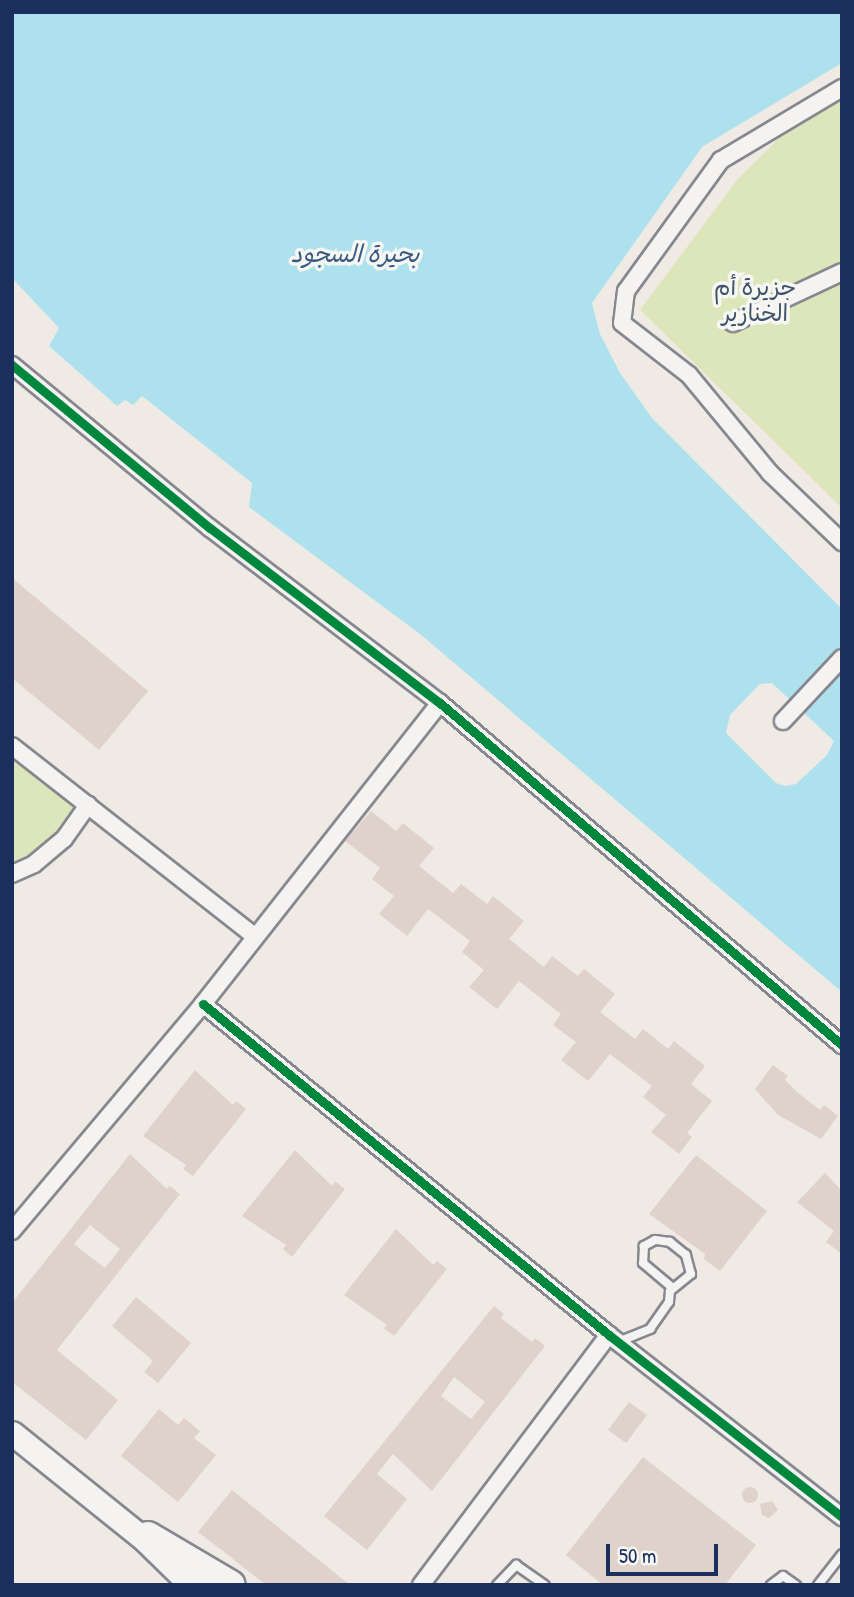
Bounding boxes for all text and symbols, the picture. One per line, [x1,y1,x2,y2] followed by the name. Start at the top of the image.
[291,240,419,268] water label: بحيرة السجود
[714,273,796,327] park label: جزيرة أم الخنازير
[609,1530,721,1574] scale bar
[619,1541,656,1570] text: 50 m

